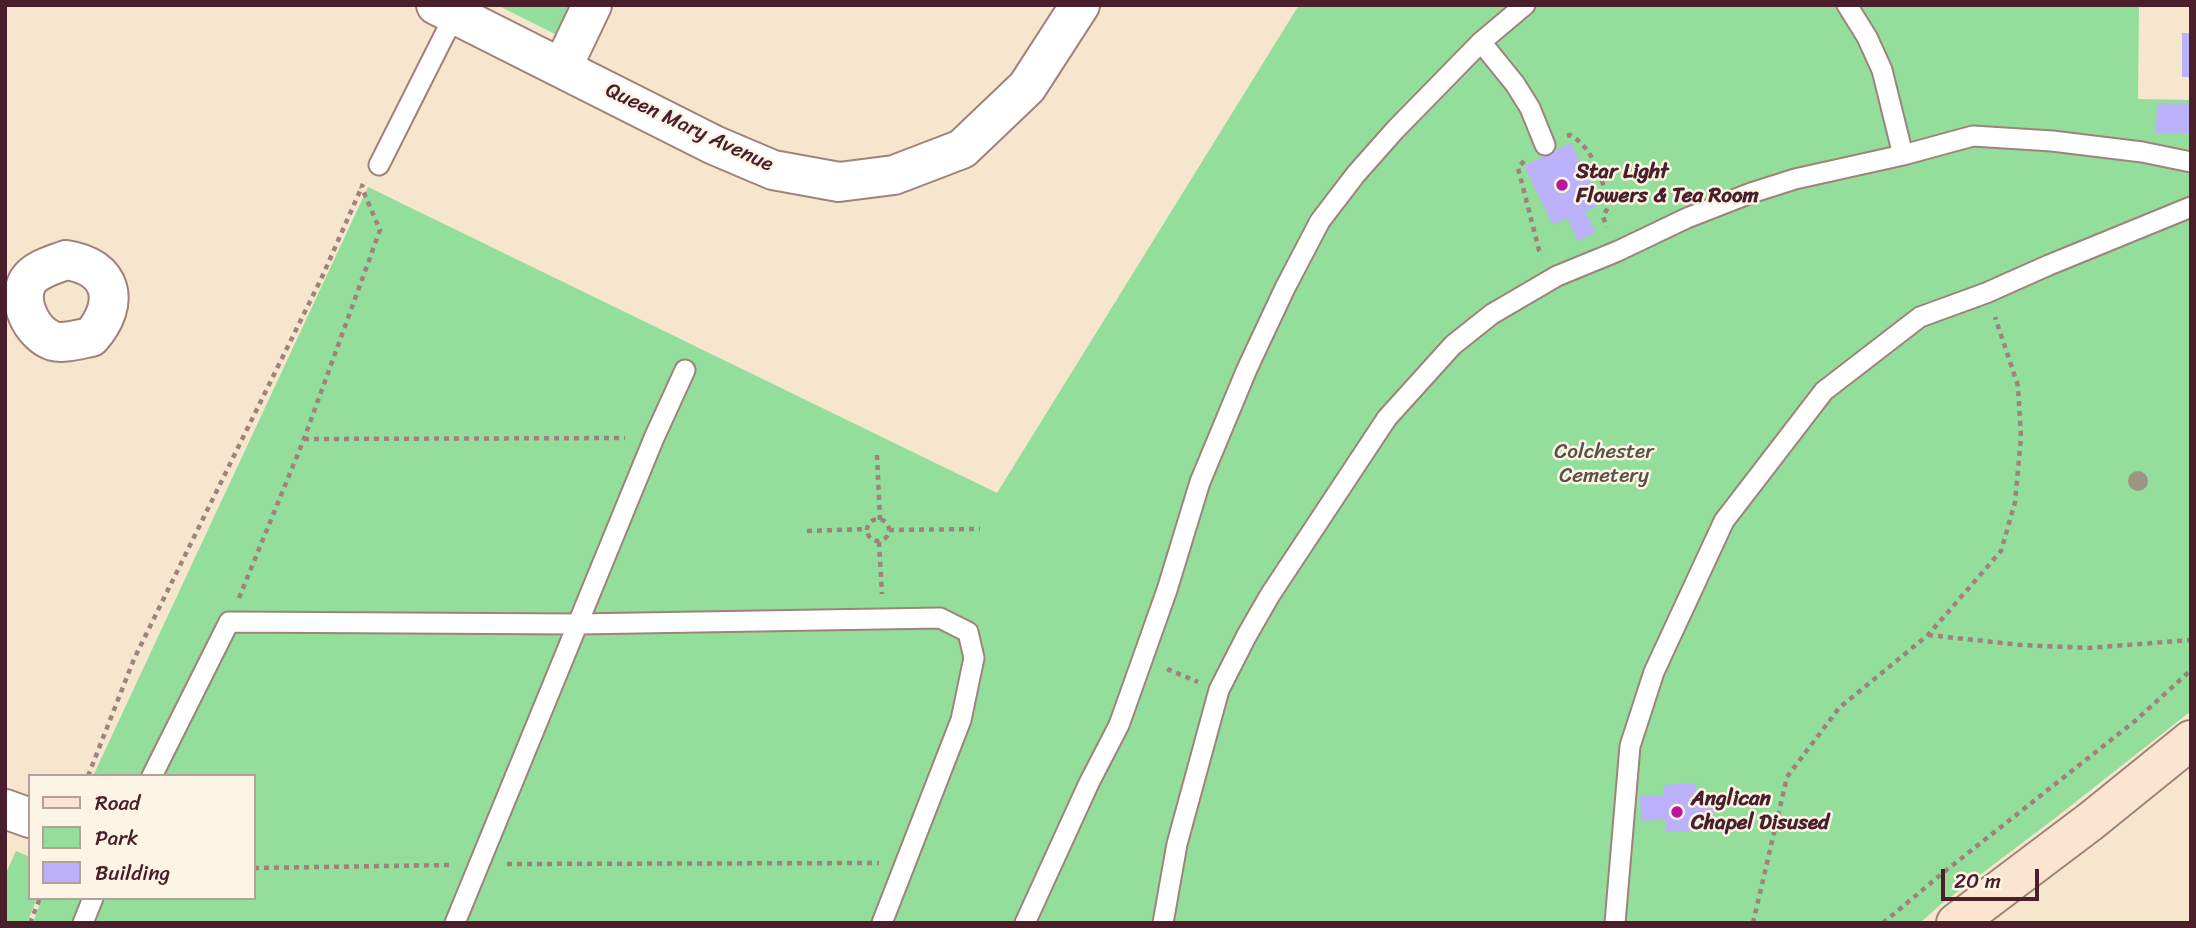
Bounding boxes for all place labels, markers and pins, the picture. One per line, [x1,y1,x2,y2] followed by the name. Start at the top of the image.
[1576,160,1759,210] place label: Star Light Flowers & Tea Room
[1554,177,1570,193] marker: Star Light Flowers & Tea Room
[1691,787,1829,837] place label: Anglican Chapel Disused
[1669,804,1685,820] marker: Anglican Chapel Disused

